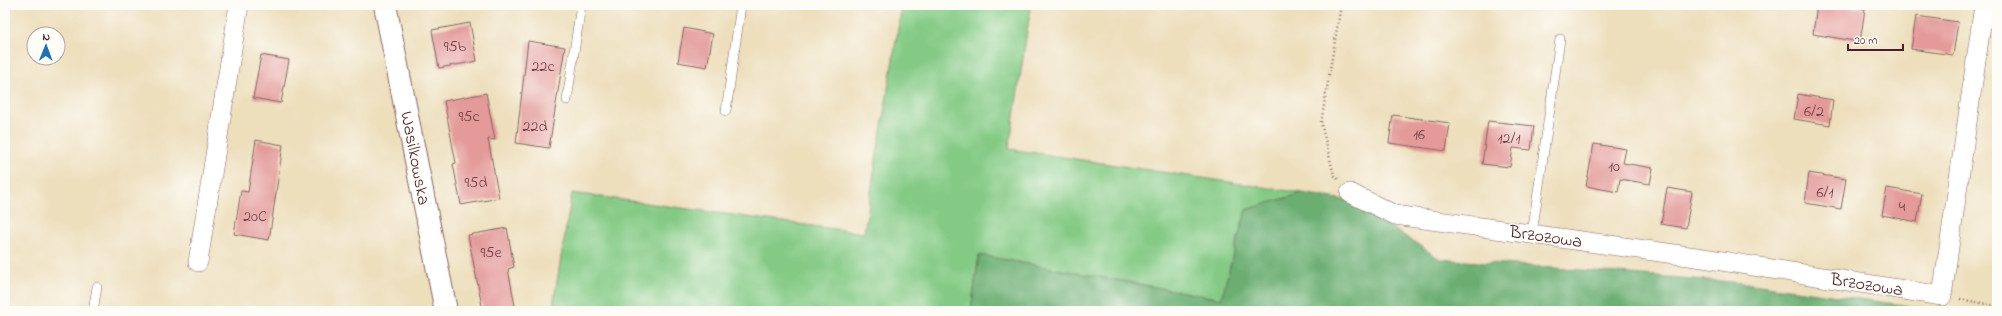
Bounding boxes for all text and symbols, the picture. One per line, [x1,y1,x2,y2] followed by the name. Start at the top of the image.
[26,26,66,66] north arrow
[1848,26,1903,52] scale bar
[42,29,50,45] text: N
[1854,32,1877,50] text: 20 m
[444,35,467,59] house number: 95b
[531,55,555,79] house number: 22c
[1804,100,1824,124] house number: 6/2
[458,105,480,129] house number: 95c
[392,109,436,207] street label: Wasilkowska
[523,115,547,139] house number: 22d
[1413,123,1425,147] house number: 16
[1497,127,1521,151] house number: 12/1
[1608,155,1620,179] house number: 10
[465,171,487,195] house number: 95d
[1816,181,1834,205] house number: 6/1
[1899,195,1906,219] house number: 4
[243,205,267,229] house number: 20C
[1507,220,1584,256] street label: Brzozowa
[480,241,502,265] house number: 95e
[1828,267,1905,305] street label: Brzozowa

